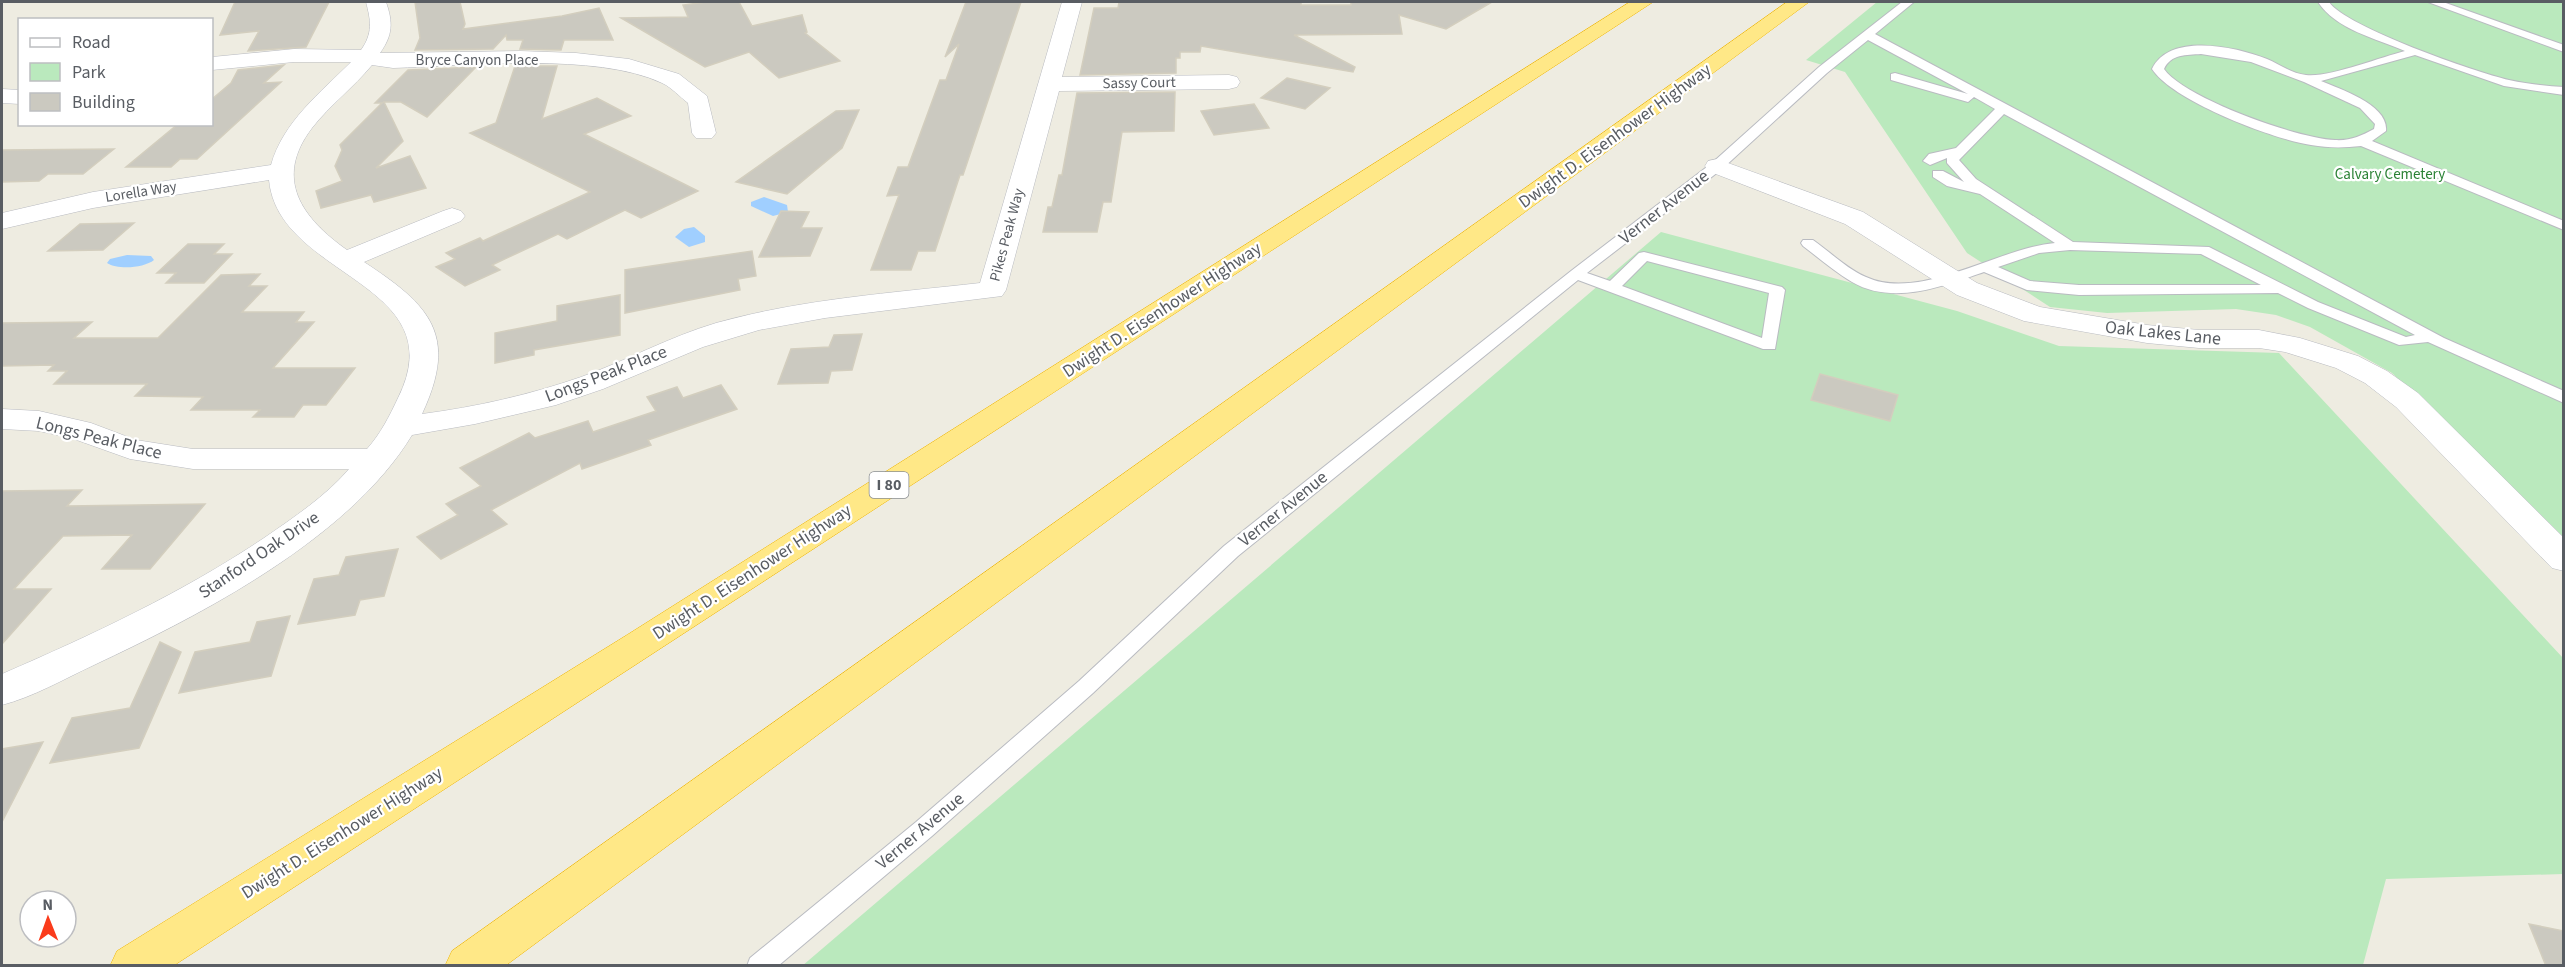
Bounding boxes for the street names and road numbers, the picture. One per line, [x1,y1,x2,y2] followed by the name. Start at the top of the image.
[416,50,538,71] street label: Bryce Canyon Place
[1513,57,1717,215] street label: Dwight D. Eisenhower Highway
[1102,72,1176,94] street label: Sassy Court
[1614,164,1714,250] street label: Verner Avenue
[104,176,178,208] street label: Lorella Way
[984,186,1030,284] street label: Pikes Peak Way
[1058,236,1267,384] street label: Dwight D. Eisenhower Highway
[2104,314,2222,352] street label: Oak Lakes Lane
[541,339,671,409] street label: Longs Peak Place
[33,410,165,466] street label: Longs Peak Place
[1233,465,1333,553] street label: Verner Avenue
[870,472,908,498] road number: I 80
[648,498,857,646] street label: Dwight D. Eisenhower Highway
[194,505,324,605] street label: Stanford Oak Drive
[237,760,448,905] street label: Dwight D. Eisenhower Highway
[870,787,970,875] street label: Verner Avenue

